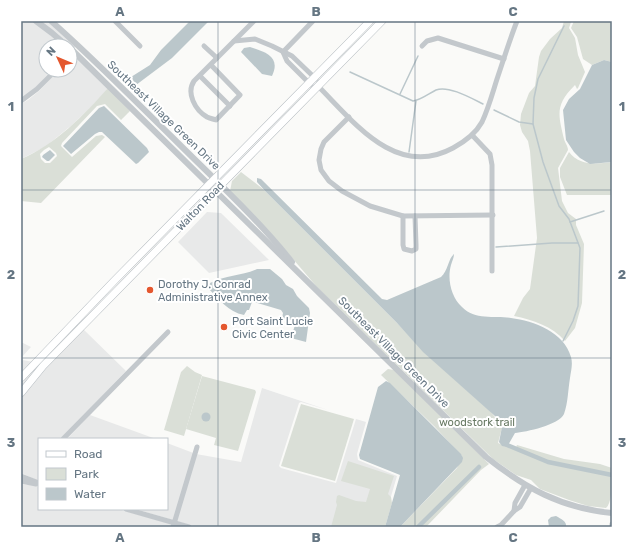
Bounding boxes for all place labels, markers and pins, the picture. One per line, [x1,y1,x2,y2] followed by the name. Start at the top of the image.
[158,278,268,304] place label: Dorothy J. Conrad Administrative Annex
[145,285,155,295] marker: Dorothy J. Conrad Administrative Annex
[232,315,313,341] place label: Port Saint Lucie Civic Center
[219,322,229,332] marker: Port Saint Lucie Civic Center

